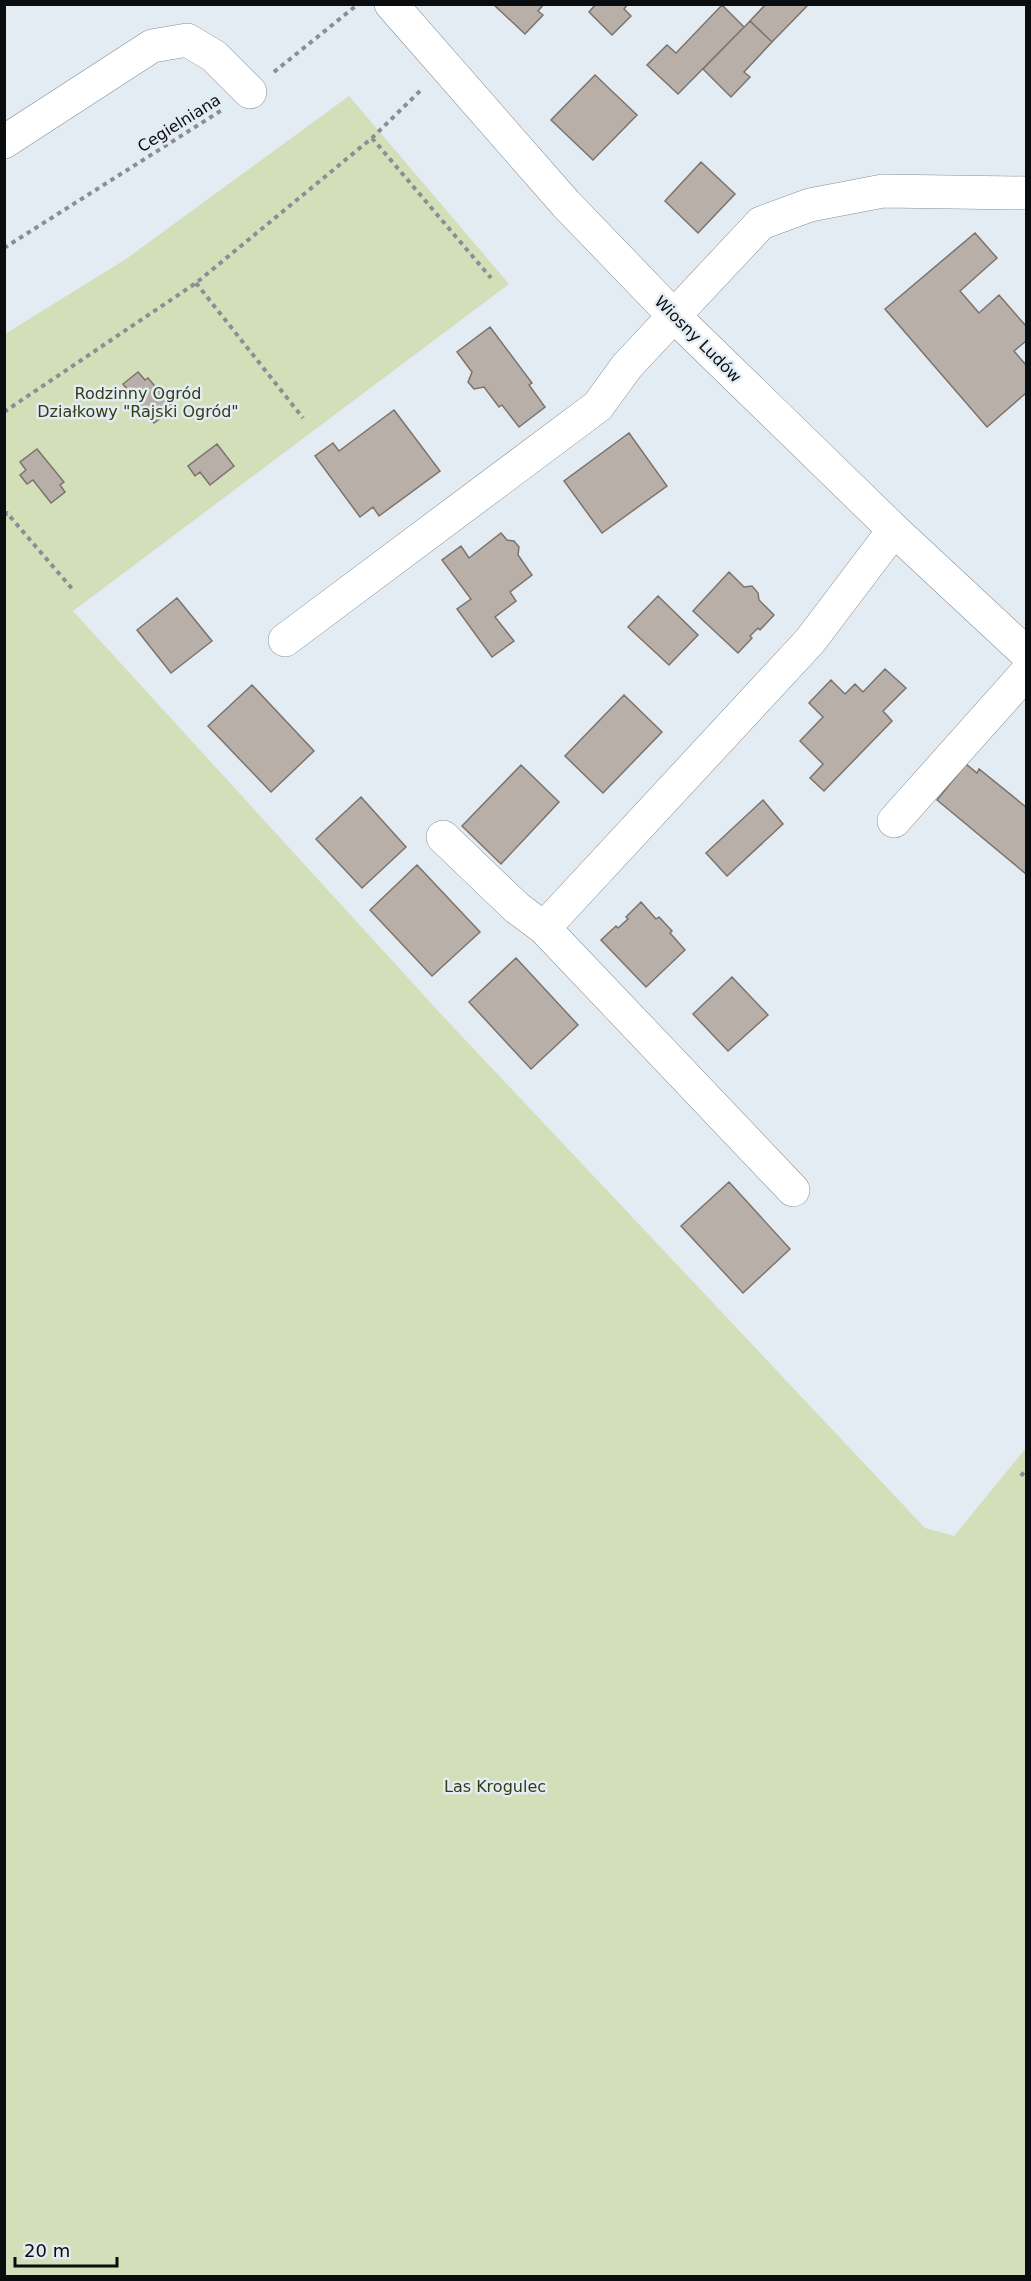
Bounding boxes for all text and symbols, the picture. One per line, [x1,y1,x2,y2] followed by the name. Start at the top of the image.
[134,90,224,156] street label: Cegielniana
[651,292,745,386] street label: Wiosny Ludów
[37,384,239,421] park label: Rodzinny Ogród Działkowy "Rajski Ogród"
[444,1777,546,1796] park label: Las Krogulec
[15,2230,117,2268] scale bar
[24,2240,70,2261] text: 20 m

